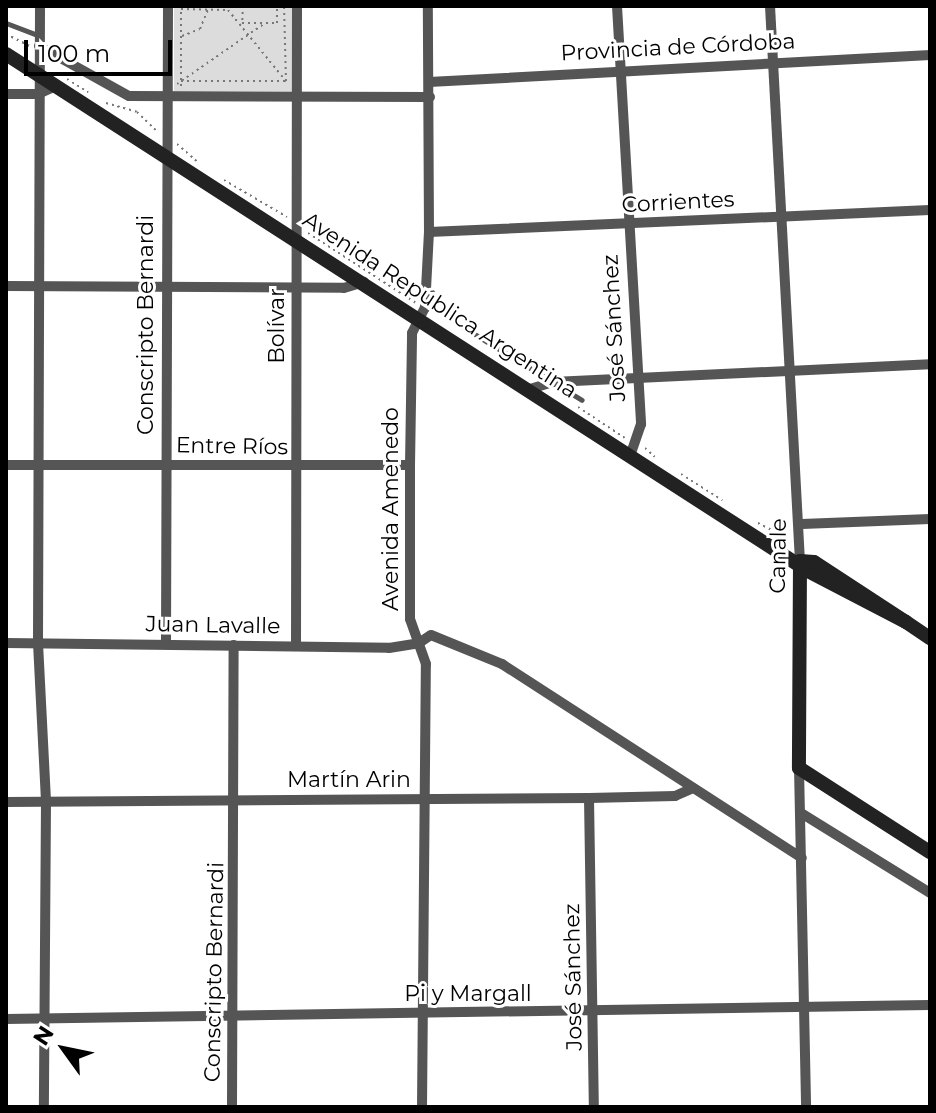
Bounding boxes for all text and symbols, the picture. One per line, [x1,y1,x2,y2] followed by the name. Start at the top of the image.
[28,24,176,74] scale bar
[560,28,796,66] street label: Provincia de Córdoba
[38,39,110,68] text: 100 m
[621,186,735,218] street label: Corrientes
[298,206,582,404] street label: Avenida República Argentina
[133,215,159,435] street label: Conscripto Bernardi
[597,254,631,402] street label: José Sánchez
[264,288,290,364] street label: Bolívar
[378,407,404,611] street label: Avenida Amenedo
[176,432,288,460] street label: Entre Ríos
[764,518,792,594] street label: Canale
[145,611,281,639] street label: Juan Lavalle
[287,767,411,793] street label: Martín Arin
[199,862,229,1082] street label: Conscripto Bernardi
[559,903,587,1051] street label: José Sánchez
[404,981,532,1007] street label: Pi y Margall
[24,1009,104,1089] north arrow
[27,1021,60,1050] text: N

